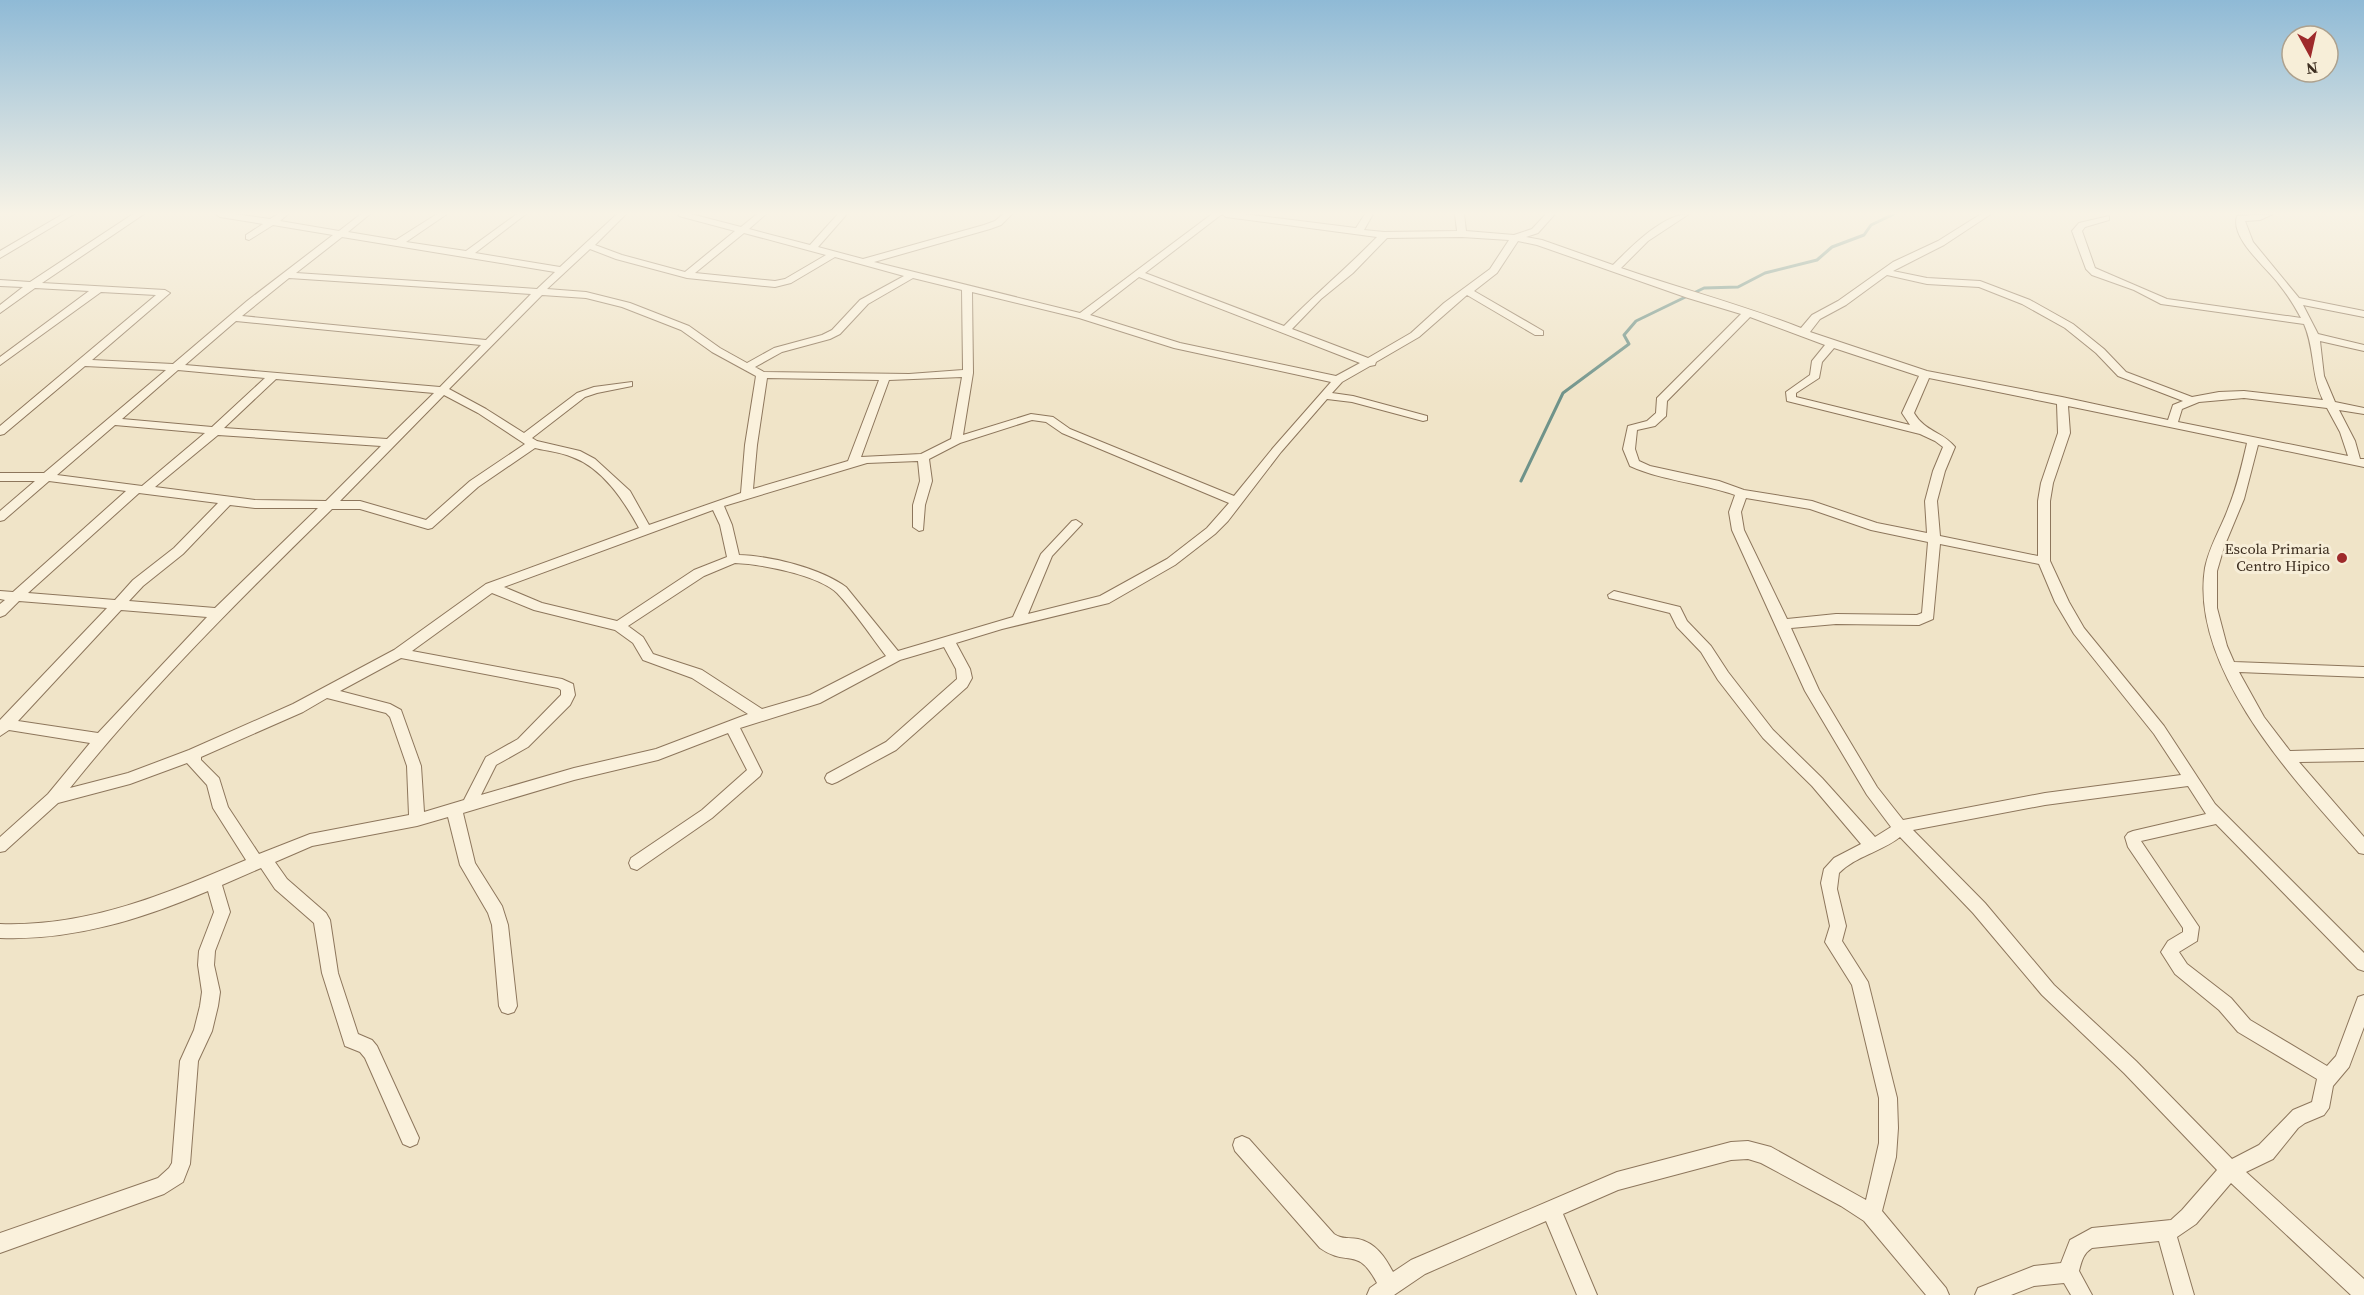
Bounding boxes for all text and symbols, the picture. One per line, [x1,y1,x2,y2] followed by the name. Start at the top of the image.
[2280,24,2340,84] north arrow
[2304,57,2319,81] text: N
[2225,538,2330,576] place label: Escola Primaria Centro Hipico
[2335,551,2349,565] marker: Escola Primaria Centro Hipico

